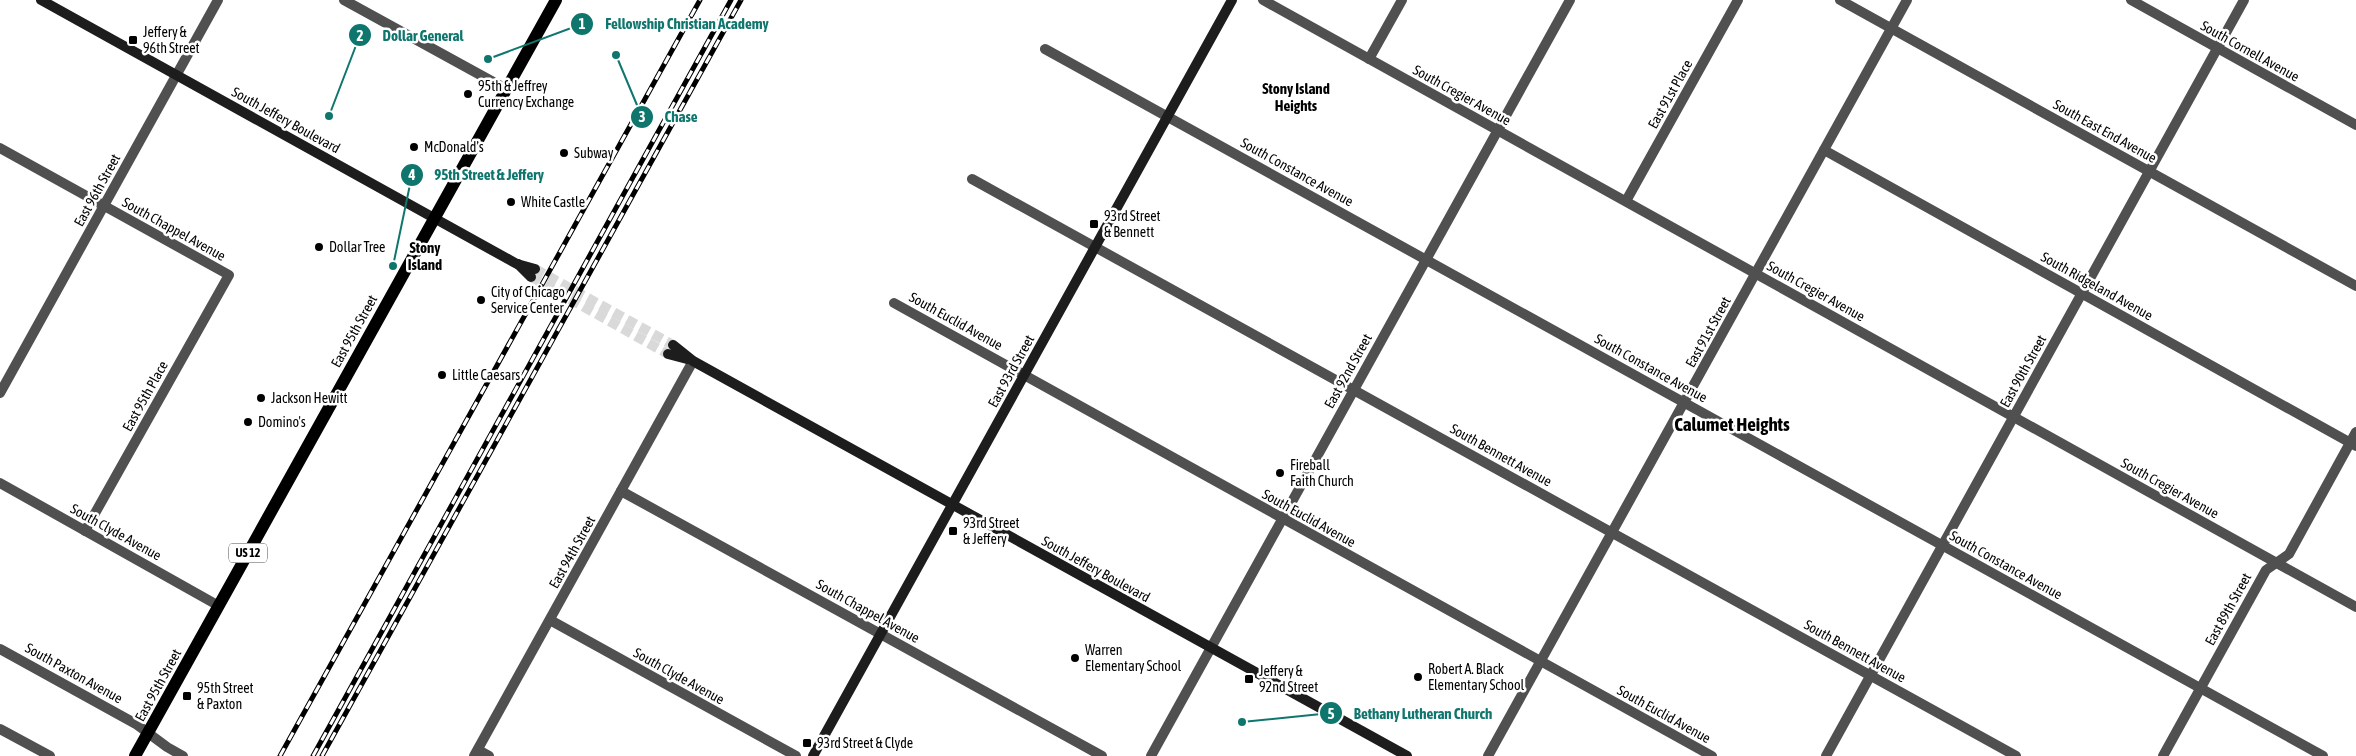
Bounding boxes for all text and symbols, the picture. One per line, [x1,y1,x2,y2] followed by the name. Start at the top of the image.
[570,9,778,39] callout: Fellowship Christian Academy
[578,15,586,32] text: 1
[605,15,770,32] text: Fellowship Christian Academy
[2198,17,2302,85] street label: South Cornell Avenue
[348,20,474,50] callout: Dollar General
[143,24,200,56] place label: Jeffery & 96th Street
[356,27,364,44] text: 2
[383,27,464,44] text: Dollar General
[127,34,139,46] marker: Jeffery & 96th Street
[1645,57,1695,131] street label: East 91st Place
[1410,62,1514,128] street label: South Cregier Avenue
[478,78,574,110] place label: 95th & Jeffrey Currency Exchange
[1262,80,1330,114] district label: Stony Island Heights
[229,84,343,156] street label: South Jeffery Boulevard
[462,88,474,100] marker: 95th & Jeffrey Currency Exchange
[2051,96,2159,166] street label: South East End Avenue
[629,102,707,132] callout: Chase
[638,108,646,125] text: 3
[664,108,698,125] text: Chase
[1238,134,1356,210] street label: South Constance Avenue
[424,139,484,155] place label: McDonald's
[408,141,420,153] marker: McDonald's
[574,145,614,161] place label: Subway
[558,147,570,159] marker: Subway
[71,151,123,229] street label: East 96th Street
[399,160,554,190] callout: 95th Street & Jeffery
[407,166,416,183] text: 4
[434,166,545,183] text: 95th Street & Jeffery
[120,194,228,264] street label: South Chappel Avenue
[521,194,585,210] place label: White Castle
[505,196,517,208] marker: White Castle
[1104,208,1161,240] place label: 93rd Street & Bennett
[1088,218,1100,230] marker: 93rd Street & Bennett
[329,239,385,255] place label: Dollar Tree
[408,239,442,273] district label: Stony Island
[313,241,325,253] marker: Dollar Tree
[2038,249,2156,323] street label: South Ridgeland Avenue
[1764,258,1868,324] street label: South Cregier Avenue
[491,284,565,316] place label: City of Chicago Service Center
[907,289,1005,353] street label: South Euclid Avenue
[328,292,380,370] street label: East 95th Street
[475,294,487,306] marker: City of Chicago Service Center
[1682,294,1734,370] street label: East 91st Street
[1592,330,1710,406] street label: South Constance Avenue
[1321,331,1375,411] street label: East 92nd Street
[985,332,1037,410] street label: East 93rd Street
[1997,332,2049,410] street label: East 90th Street
[119,358,171,434] street label: East 95th Place
[452,367,520,383] place label: Little Caesars
[436,369,448,381] marker: Little Caesars
[271,390,348,406] place label: Jackson Hewitt
[255,392,267,404] marker: Jackson Hewitt
[1674,413,1790,435] district label: Calumet Heights
[258,414,306,430] place label: Domino's
[242,416,254,428] marker: Domino's
[1447,420,1555,490] street label: South Bennett Avenue
[2118,455,2222,521] street label: South Cregier Avenue
[1290,457,1354,489] place label: Fireball Faith Church
[1274,467,1286,479] marker: Fireball Faith Church
[1260,486,1358,550] street label: South Euclid Avenue
[68,500,164,564] street label: South Clyde Avenue
[546,513,598,591] street label: East 94th Street
[963,515,1020,547] place label: 93rd Street & Jeffery
[947,525,959,537] marker: 93rd Street & Jeffery
[1947,527,2065,603] street label: South Constance Avenue
[1039,533,1153,605] street label: South Jeffery Boulevard
[229,544,267,562] road number: US 12
[2202,570,2254,648] street label: East 89th Street
[814,576,922,646] street label: South Chappel Avenue
[1801,616,1909,686] street label: South Bennett Avenue
[23,640,125,706] street label: South Paxton Avenue
[1085,642,1181,674] place label: Warren Elementary School
[631,644,727,708] street label: South Clyde Avenue
[132,646,184,724] street label: East 95th Street
[1069,652,1081,664] marker: Warren Elementary School
[1428,661,1524,693] place label: Robert A. Black Elementary School
[1259,663,1318,695] place label: Jeffery & 92nd Street
[1412,671,1424,683] marker: Robert A. Black Elementary School
[1243,673,1255,685] marker: Jeffery & 92nd Street
[197,680,254,712] place label: 95th Street & Paxton
[1615,682,1713,746] street label: South Euclid Avenue
[181,690,193,702] marker: 95th Street & Paxton
[1319,698,1502,728] callout: Bethany Lutheran Church
[1327,705,1335,722] text: 5
[1354,705,1492,722] text: Bethany Lutheran Church
[817,735,913,751] place label: 93rd Street & Clyde
[801,737,813,749] marker: 93rd Street & Clyde

